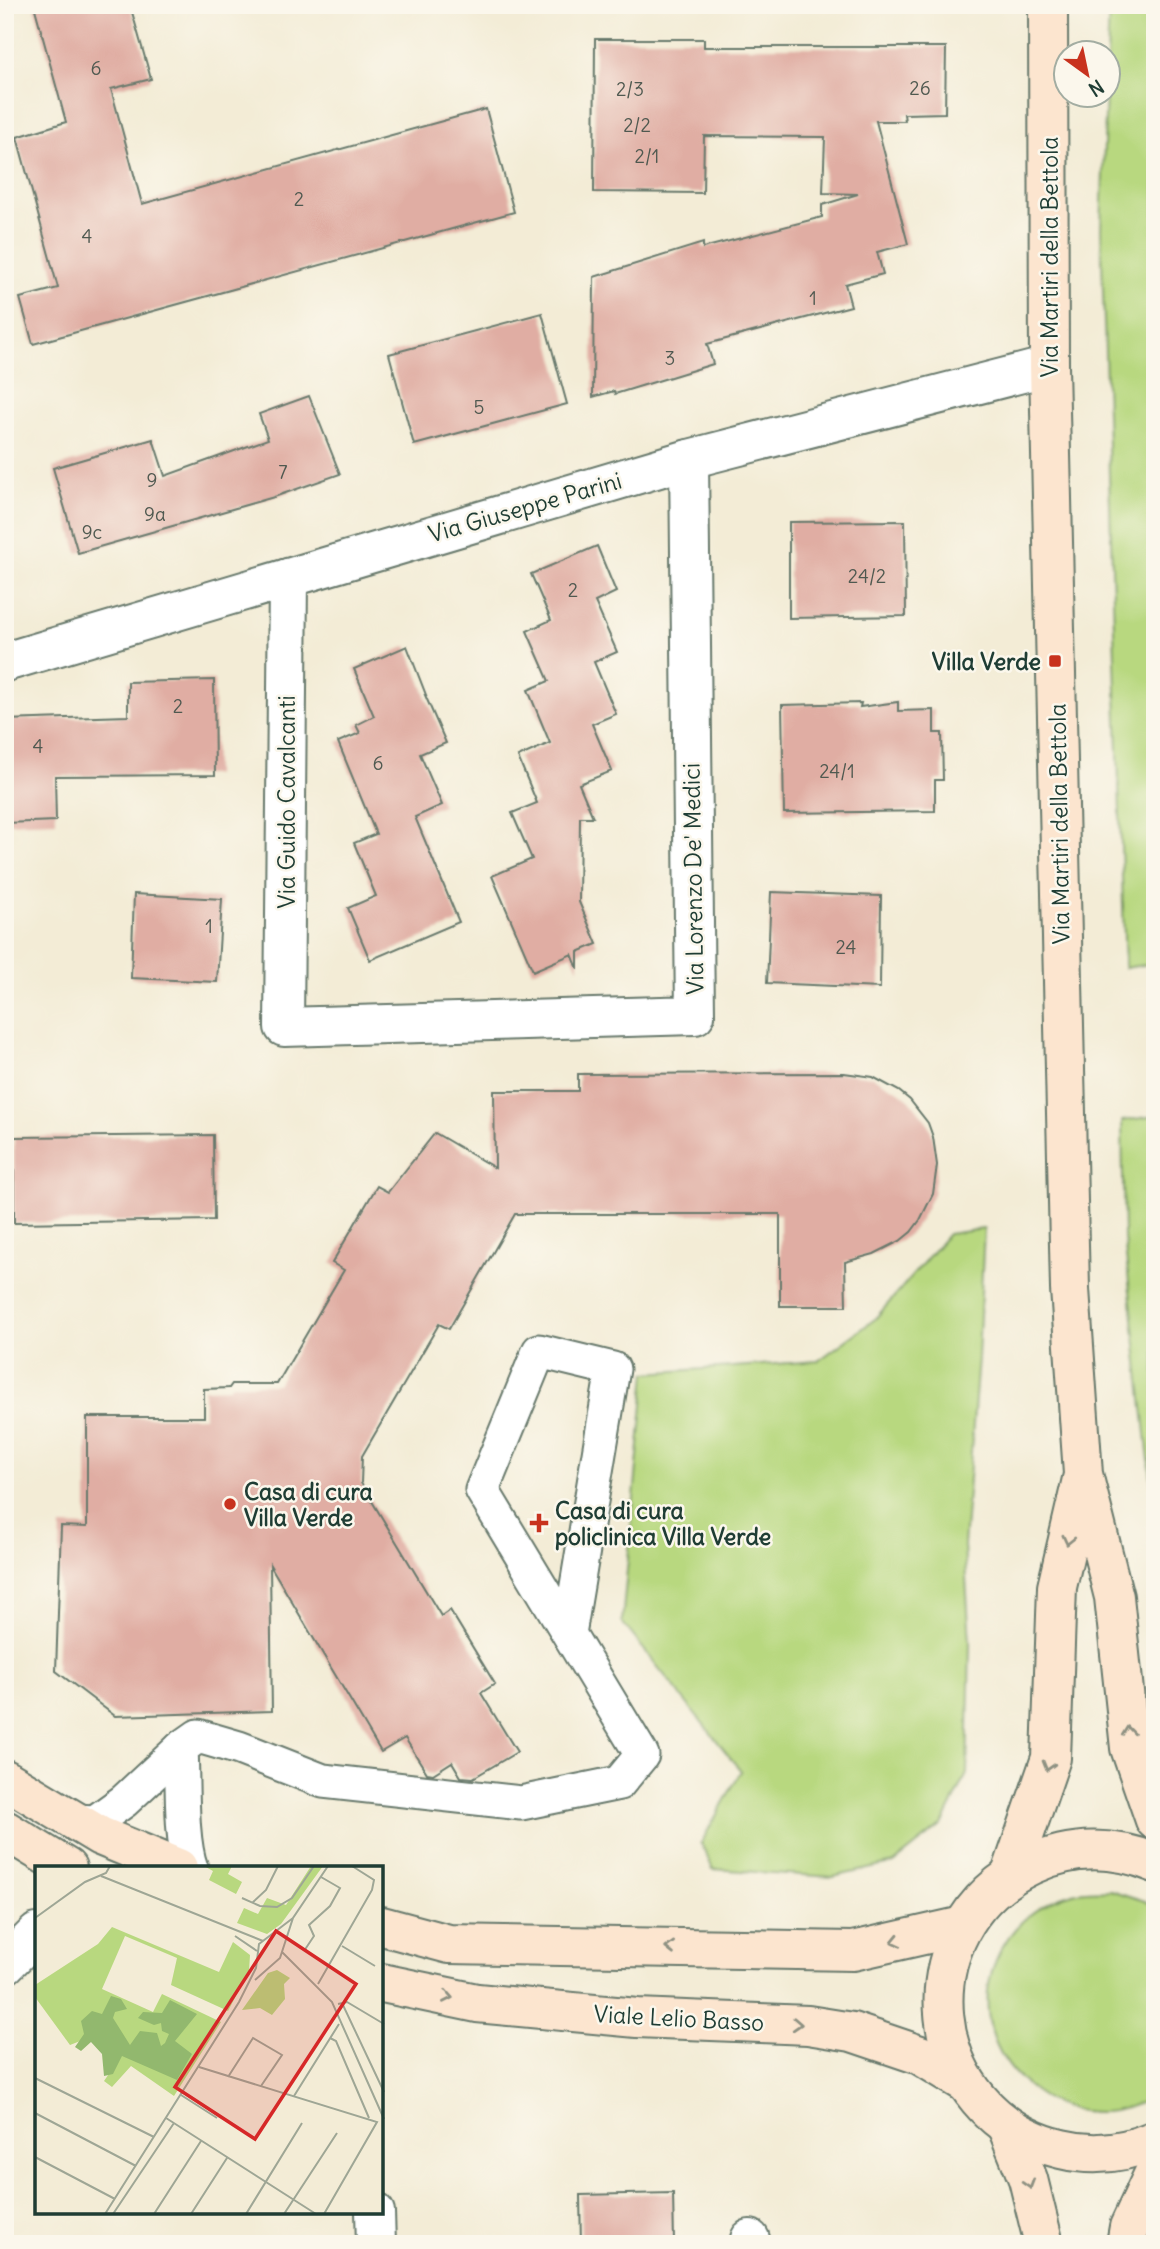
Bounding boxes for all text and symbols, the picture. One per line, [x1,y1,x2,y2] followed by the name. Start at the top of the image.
[1052,38,1122,108] north arrow
[91,56,101,80] house number: 6
[1084,75,1108,102] text: N
[909,76,931,100] house number: 26
[616,77,644,101] house number: 2/3
[623,113,651,137] house number: 2/2
[1035,137,1064,377] street label: Via Martiri della Bettola
[635,144,659,168] house number: 2/1
[294,187,304,211] house number: 2
[82,224,93,248] house number: 4
[809,286,817,310] house number: 1
[665,346,675,370] house number: 3
[474,395,484,419] house number: 5
[278,460,288,484] house number: 7
[425,466,625,548] street label: Via Giuseppe Parini
[147,468,157,492] house number: 9
[144,502,166,526] house number: 9a
[82,520,102,544] house number: 9c
[848,564,886,588] house number: 24/2
[568,578,578,602] house number: 2
[932,647,1041,676] place label: Villa Verde
[1047,653,1063,669] marker: Villa Verde
[173,694,183,718] house number: 2
[272,695,301,909] street label: Via Guido Cavalcanti
[1042,703,1076,945] street label: Via Martiri della Bettola
[33,734,44,758] house number: 4
[373,751,383,775] house number: 6
[819,759,855,783] house number: 24/1
[676,763,710,995] street label: Via Lorenzo De' Medici
[205,914,213,938] house number: 1
[835,935,857,959] house number: 24
[244,1477,373,1532] place label: Casa di cura Villa Verde
[222,1496,238,1512] marker: Casa di cura Villa Verde
[555,1496,771,1551] place label: Casa di cura policlinica Villa Verde
[529,1513,549,1533] marker: Casa di cura policlinica Villa Verde
[1062,1534,1076,1546] one-way arrow
[1121,1725,1136,1736] one-way arrow
[1042,1760,1057,1772] one-way arrow
[35,1866,383,2214] inset map
[890,1933,902,1947] one-way arrow
[664,1940,675,1956] one-way arrow
[442,1989,454,2004] one-way arrow
[593,1999,765,2037] street label: Viale Lelio Basso
[792,2017,803,2032] one-way arrow
[1020,2178,1035,2190] one-way arrow

